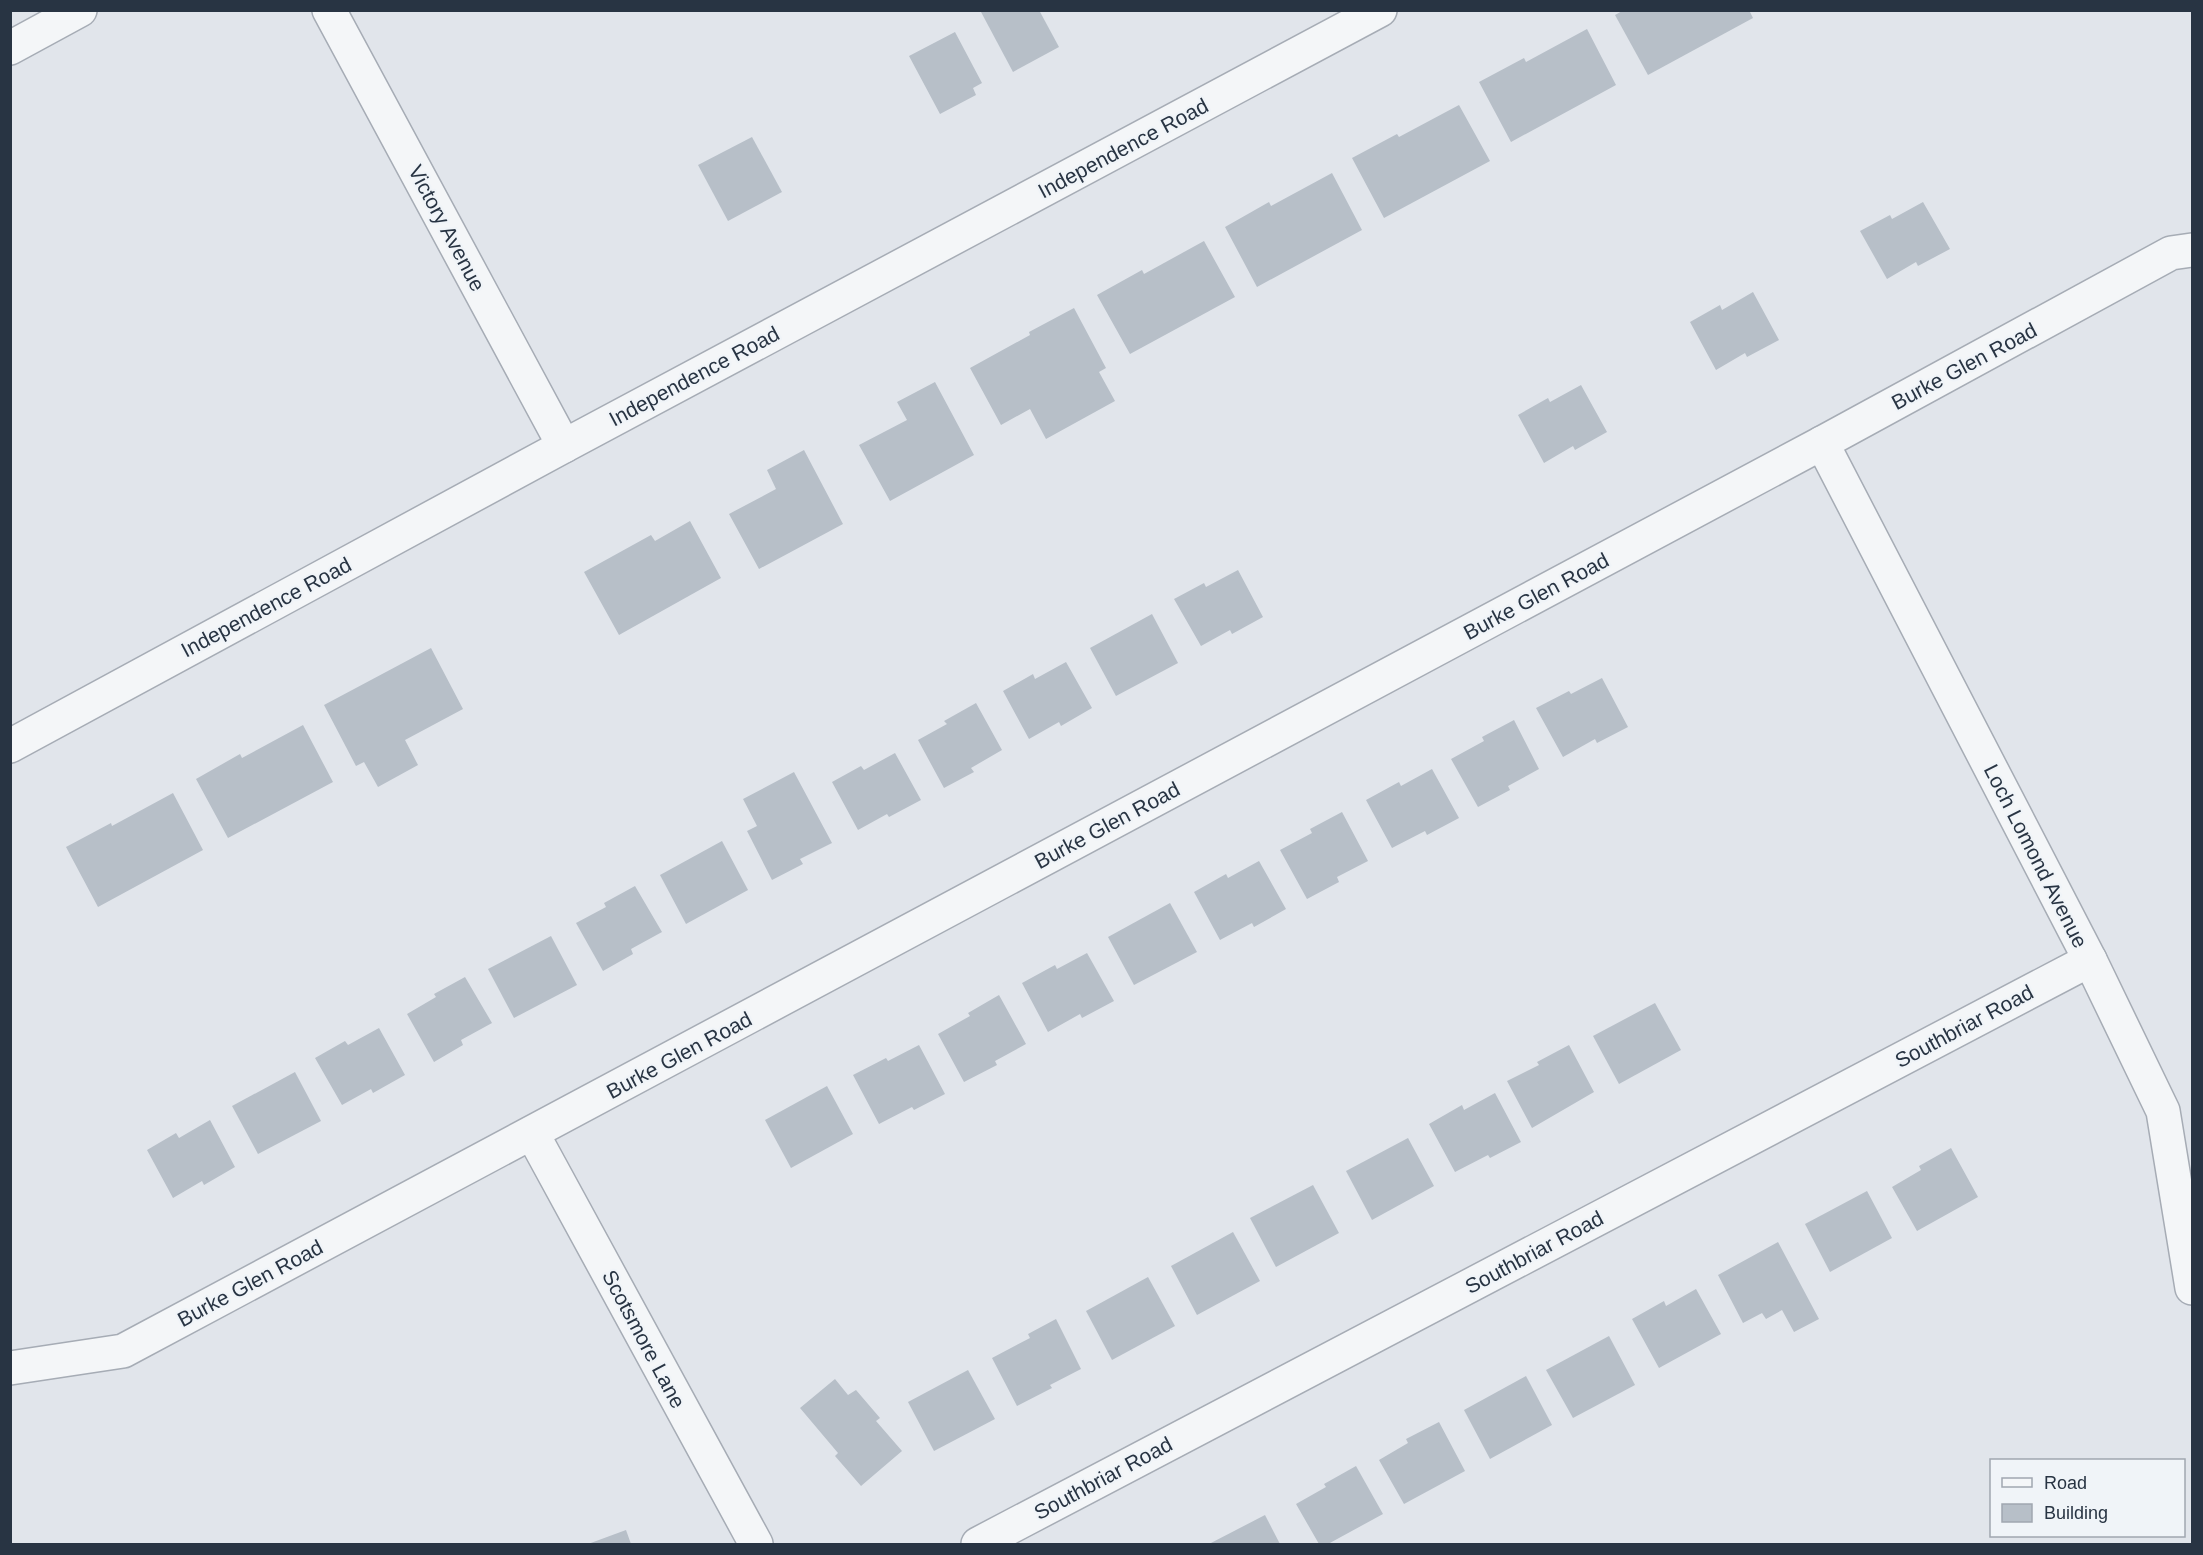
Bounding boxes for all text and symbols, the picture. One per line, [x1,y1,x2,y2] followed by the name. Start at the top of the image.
[1034,93,1212,203] street label: Independence Road
[404,161,490,295] street label: Victory Avenue
[1887,318,2041,414] street label: Burke Glen Road
[605,321,783,431] street label: Independence Road
[1459,548,1613,644] street label: Burke Glen Road
[177,552,355,662] street label: Independence Road
[1980,760,2092,952] street label: Loch Lomond Avenue
[1030,777,1184,873] street label: Burke Glen Road
[1891,980,2037,1072] street label: Southbriar Road
[602,1007,756,1103] street label: Burke Glen Road
[1461,1206,1607,1298] street label: Southbriar Road
[173,1235,327,1331] street label: Burke Glen Road
[598,1266,690,1412] street label: Scotsmore Lane
[1030,1432,1176,1524] street label: Southbriar Road
[1990,1459,2185,1537] legend
[2044,1473,2087,1493] text: Road
[2044,1503,2108,1523] text: Building

